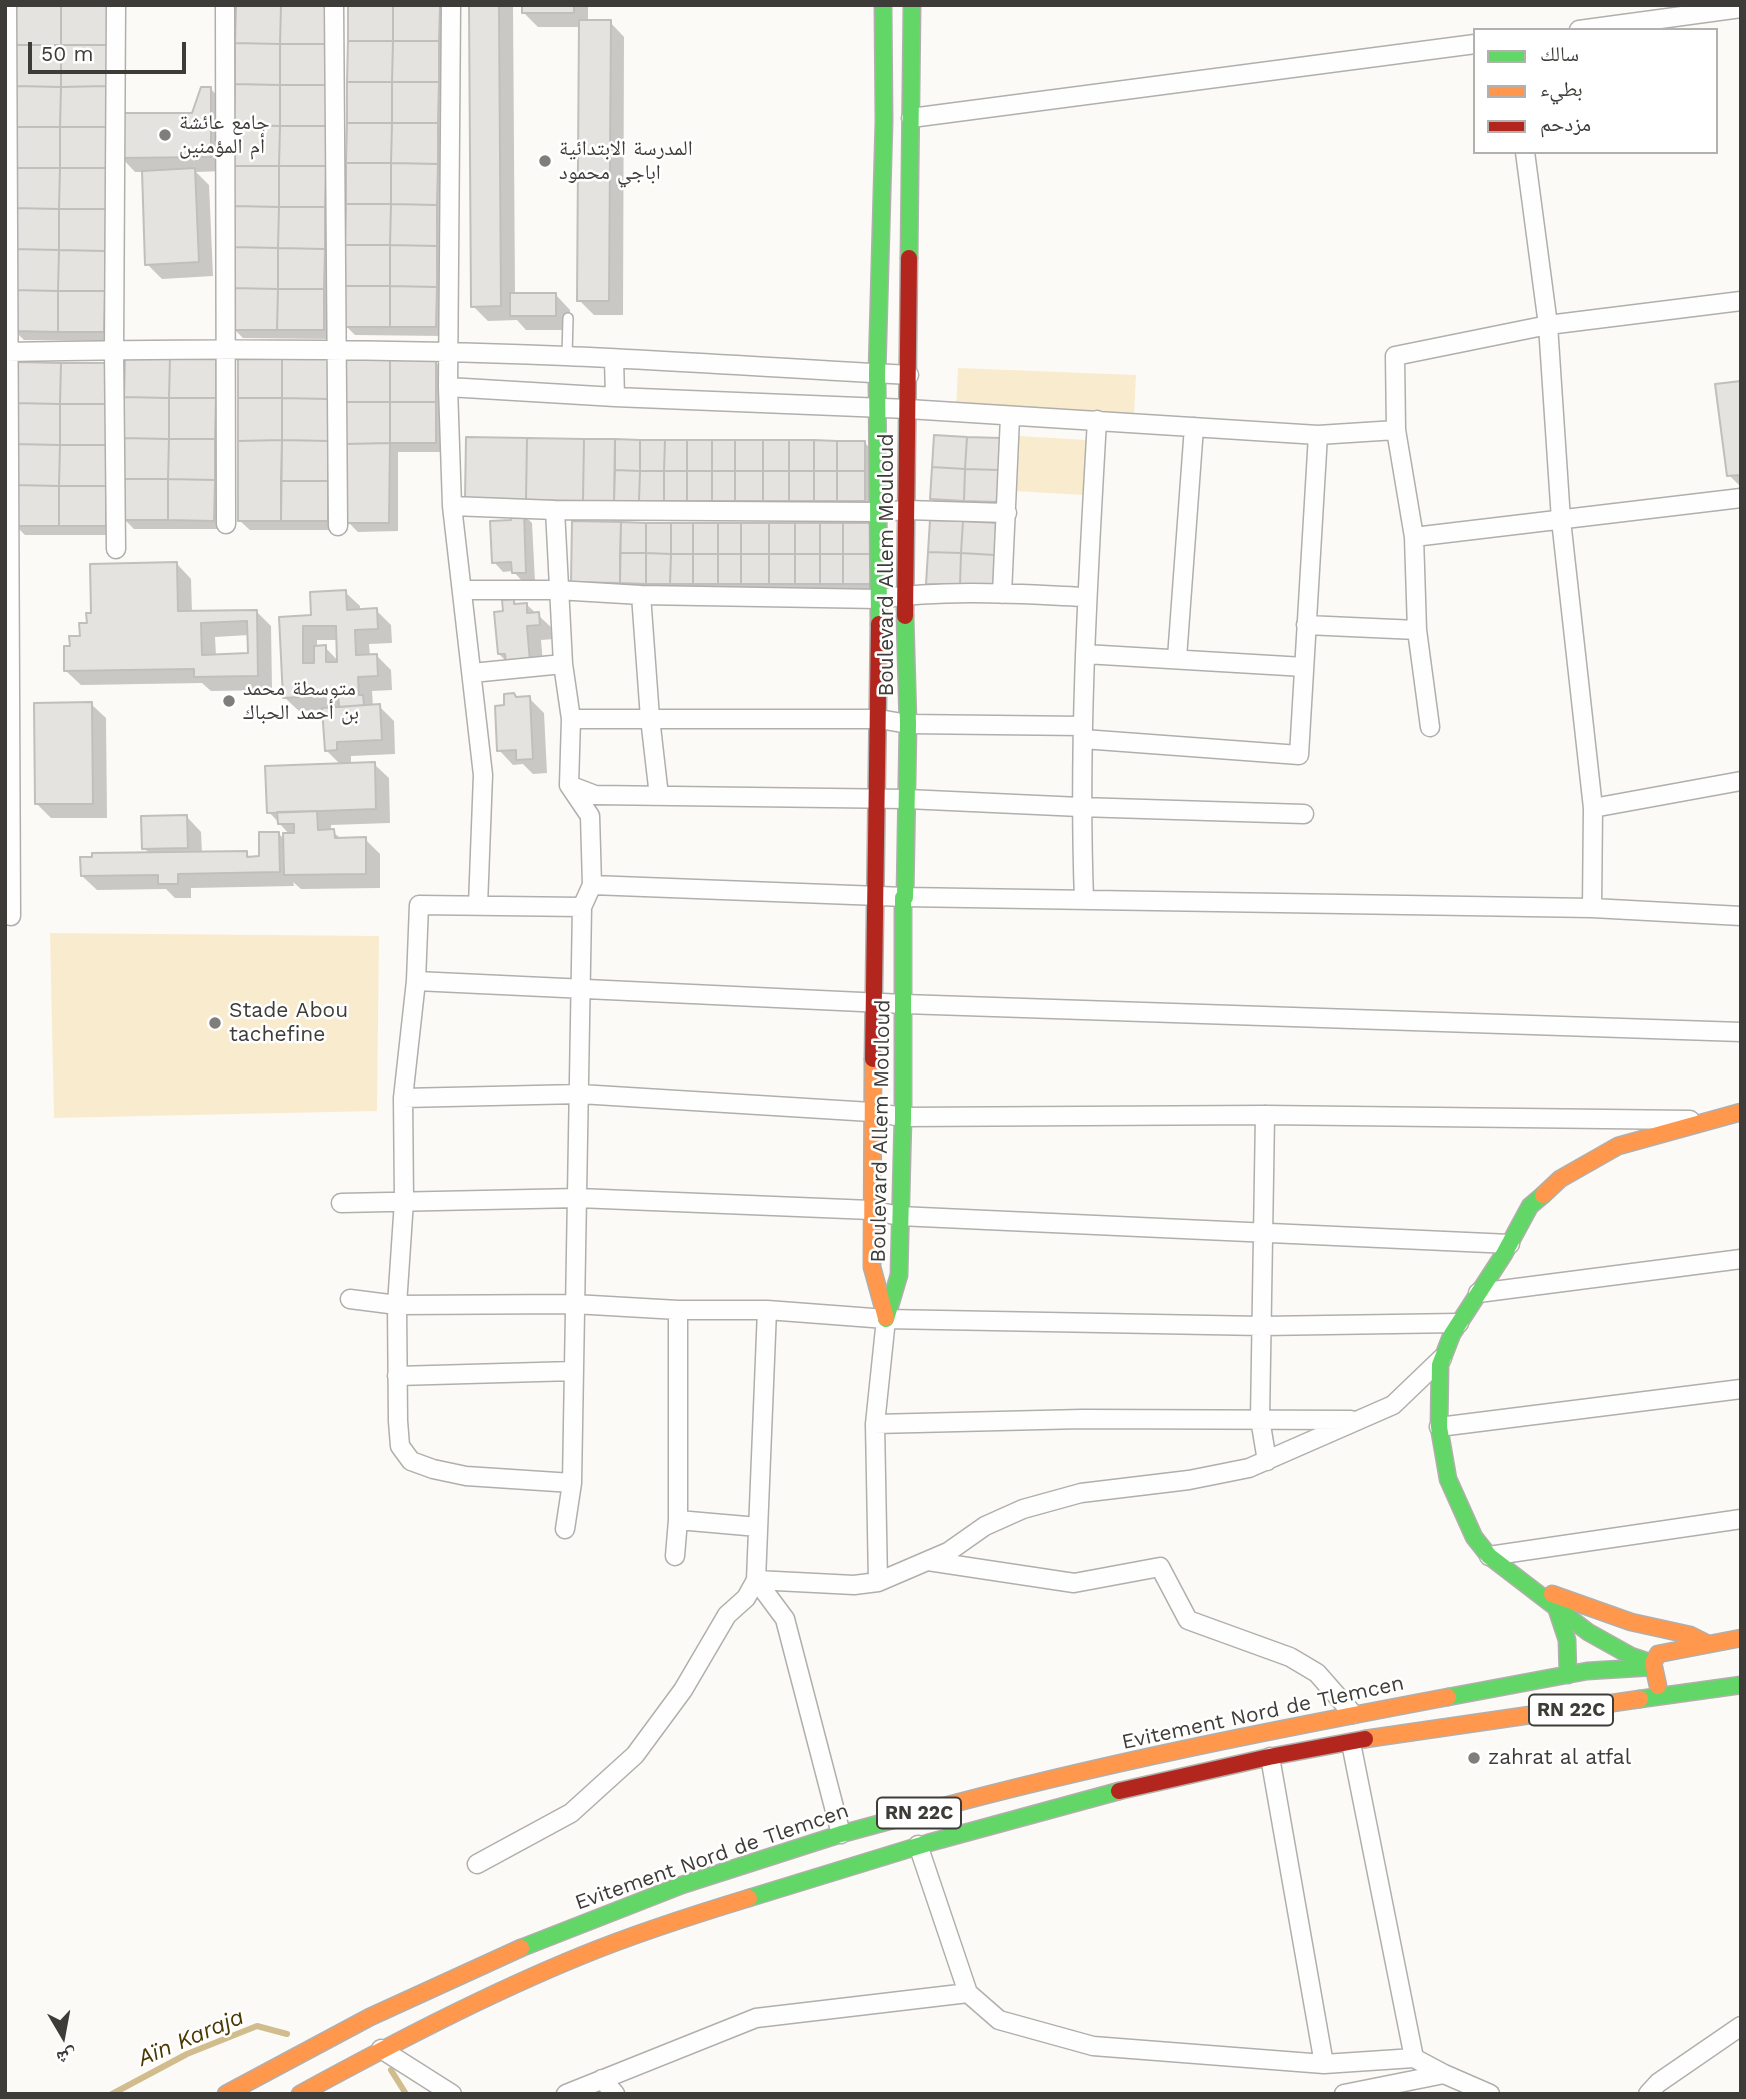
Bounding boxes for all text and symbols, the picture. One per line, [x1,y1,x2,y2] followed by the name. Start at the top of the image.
[32,28,189,72] scale bar
[1473,28,1718,154] legend
[41,41,93,66] text: 50 m
[1540,41,1579,66] text: سالك
[1540,76,1583,101] text: بطيء
[179,110,270,160] place label: جامع عائشة أم المؤمنين
[1540,111,1591,136] text: مزدحم
[157,127,173,143] marker: جامع عائشة أم المؤمنين
[559,136,693,186] place label: المدرسة الابتدائية اباجي محمود
[537,153,553,169] marker: المدرسة الابتدائية اباجي محمود
[874,433,900,697] street label: Boulevard Allem Mouloud
[243,676,359,726] place label: متوسطة محمد بن أحمد الحباك
[221,693,237,709] marker: متوسطة محمد بن أحمد الحباك
[229,998,348,1048] place label: Stade Abou tachefine
[866,999,896,1263] street label: Boulevard Allem Mouloud
[207,1015,223,1031] marker: Stade Abou tachefine
[1120,1671,1406,1755] street label: Evitement Nord de Tlemcen
[1529,1694,1613,1726] road number: RN 22C
[1488,1745,1631,1771] place label: zahrat al atfal
[1466,1750,1482,1766] marker: zahrat al atfal
[572,1798,852,1916] street label: Evitement Nord de Tlemcen
[877,1798,961,1828] road number: RN 22C
[28,2001,98,2071] north arrow
[134,2003,248,2073] water label: Aïn Karaja
[55,2044,79,2070] text: ش

